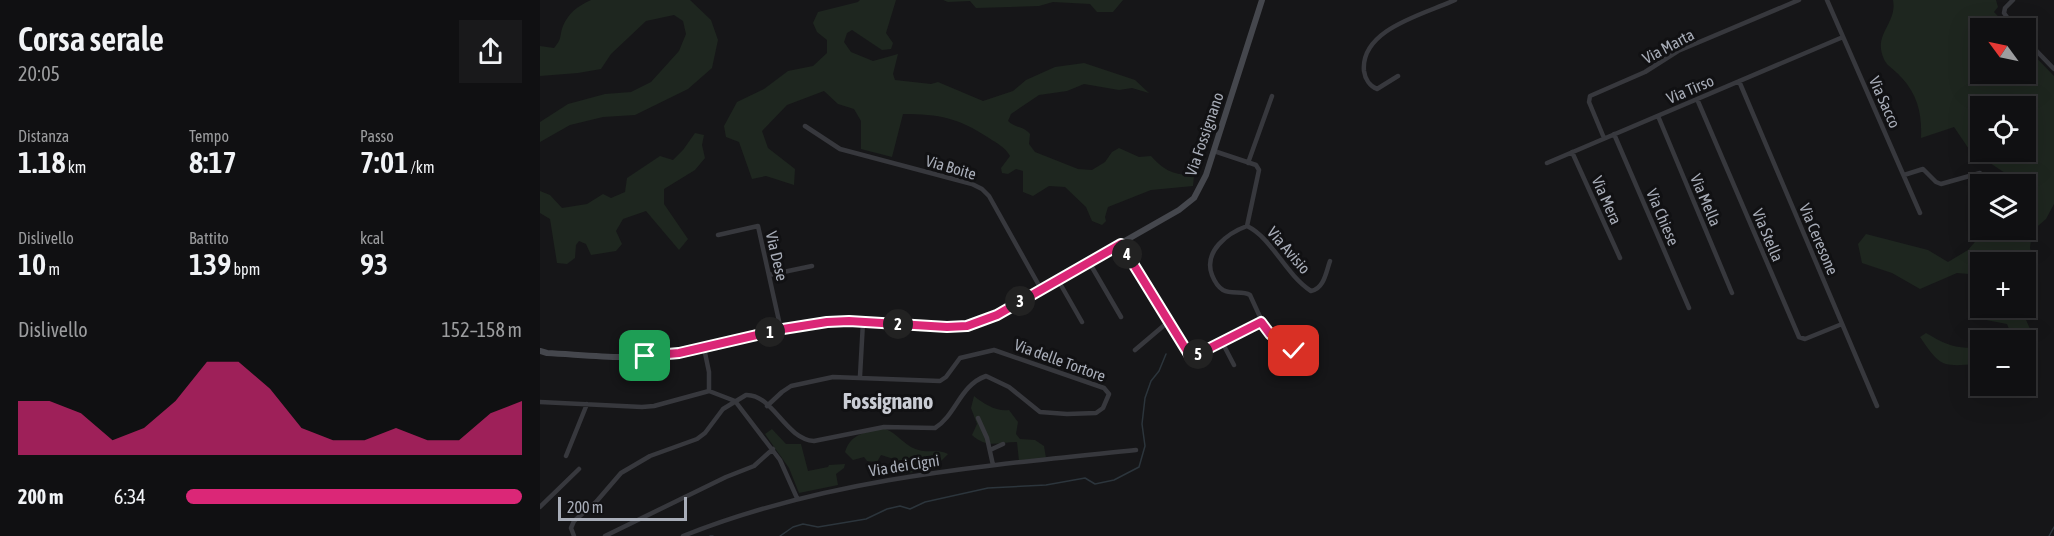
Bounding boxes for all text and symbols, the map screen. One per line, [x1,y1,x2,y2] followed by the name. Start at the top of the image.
[1970,18,2036,84] north arrow
[1970,18,2036,396] map controls
[18,20,164,58] text: Corsa serale
[459,20,522,83] button: share
[1639,25,1697,67] street label: Via Marta
[18,62,60,85] text: 20:05
[1664,71,1716,107] street label: Via Tirso
[1866,73,1904,131] street label: Via Sacco
[1181,90,1228,178] street label: Via Fossignano
[1970,96,2036,162] button: locate
[18,127,69,145] text: Distanza
[189,127,229,145] text: Tempo
[360,127,394,145] text: Passo
[18,145,66,179] text: 1.18
[189,145,237,179] text: 8:17
[360,145,408,179] text: 7:01
[924,151,978,183] street label: Via Boite
[66,158,86,176] text: km
[408,158,434,176] text: /km
[1687,171,1725,229] street label: Via Mella
[1588,173,1626,227] street label: Via Mera
[1970,174,2036,240] button: layers
[1643,186,1683,248] street label: Via Chiese
[1796,201,1842,277] street label: Via Ceresone
[1749,206,1787,264] street label: Via Stella
[1264,223,1314,277] street label: Via Avisio
[18,229,74,247] text: Dislivello
[189,229,229,247] text: Battito
[360,229,384,247] text: kcal
[763,229,791,283] street label: Via Dese
[1112,239,1142,269] pin: 4
[1123,245,1131,263] text: 4
[18,247,46,281] text: 10
[189,247,231,281] text: 139
[360,247,388,281] text: 93
[1970,252,2036,318] button: +
[46,260,60,278] text: m
[231,260,260,278] text: bpm
[1005,286,1035,316] pin: 3
[1016,292,1024,310] text: 3
[883,309,913,339] pin: 2
[894,315,902,333] text: 2
[755,317,785,347] pin: 1
[18,318,88,341] text: Dislivello
[441,318,522,341] text: 152–158 m
[766,323,774,341] text: 1
[1268,325,1319,376] pin
[619,330,670,381] pin
[1970,330,2036,396] button: −
[1277,334,1310,367] icon: check
[1012,335,1108,385] street label: Via delle Tortore
[628,339,661,372] icon: arrive
[1183,339,1213,369] pin: 5
[1194,345,1202,363] text: 5
[843,388,933,414] district label: Fossignano
[867,451,941,480] street label: Via dei Cigni
[18,485,63,508] text: 200 m
[114,485,146,508] text: 6:34
[558,494,687,522] scale bar
[567,498,603,516] text: 200 m

